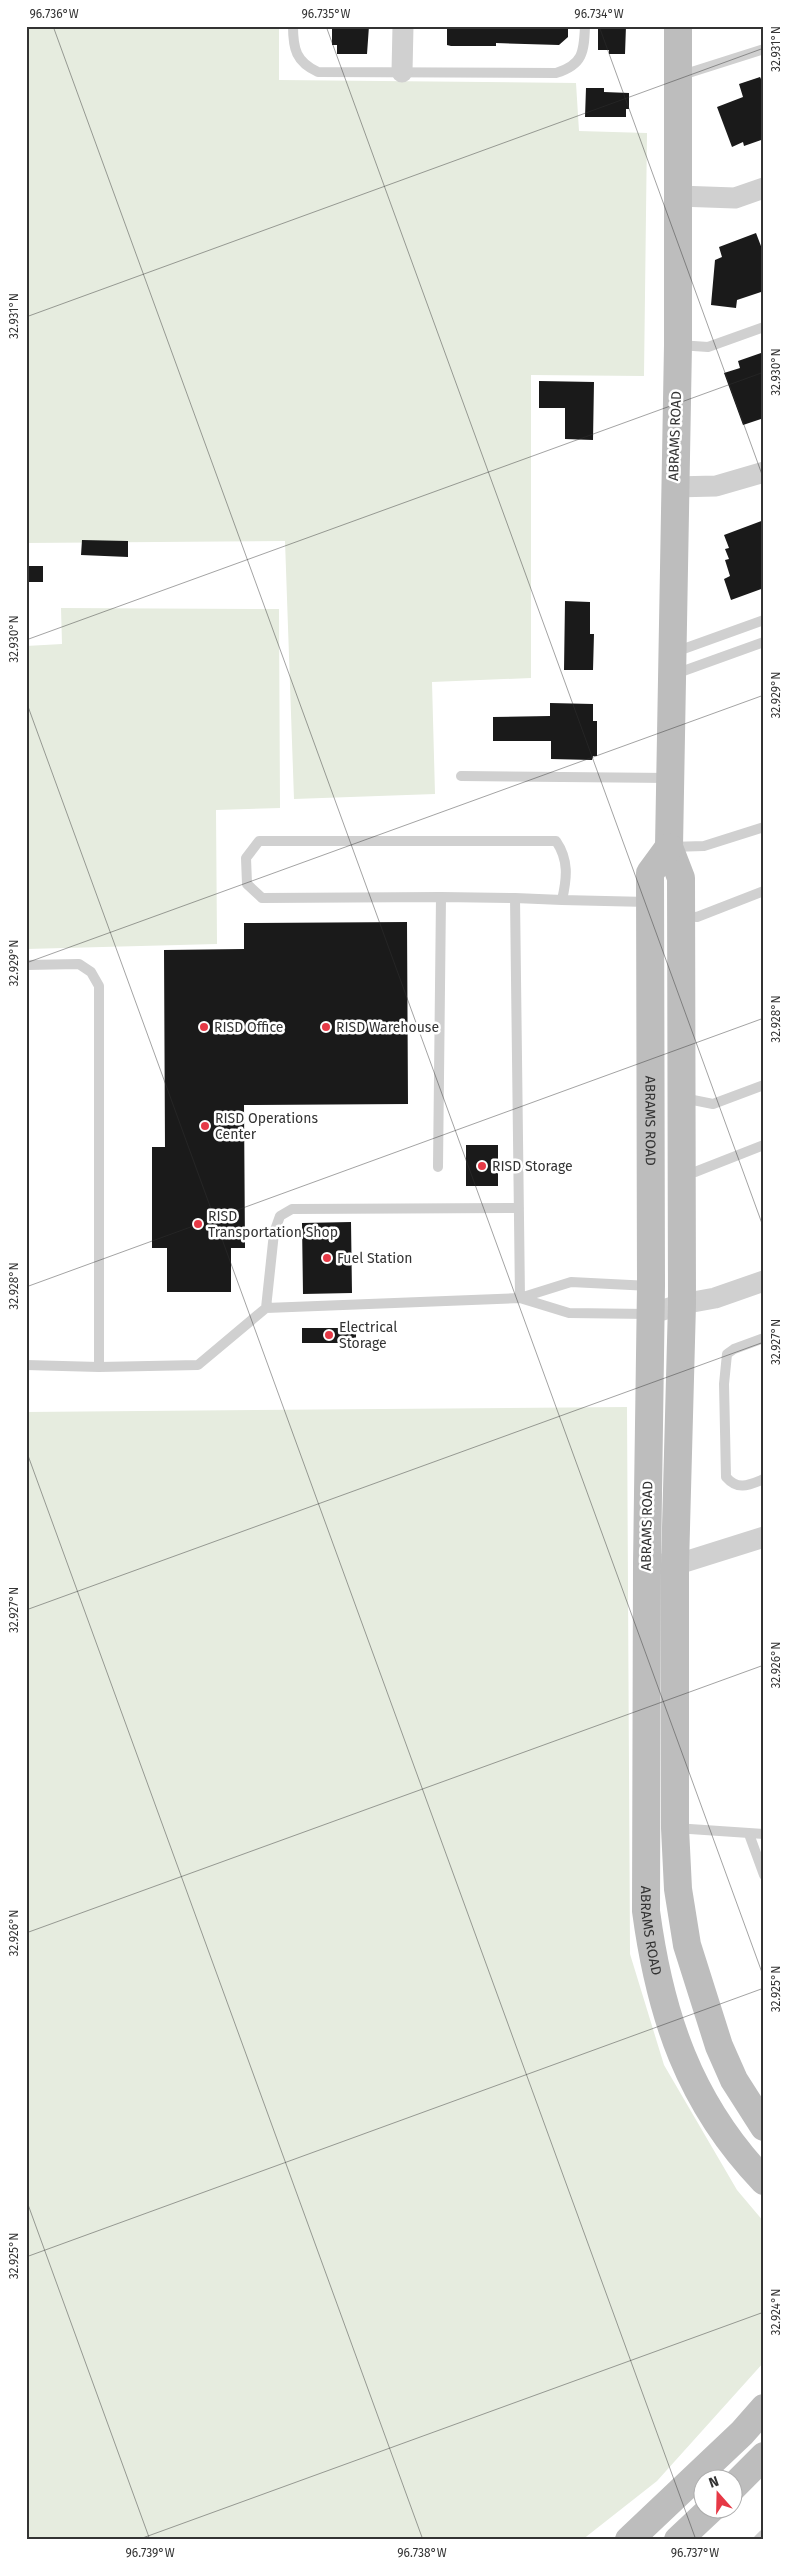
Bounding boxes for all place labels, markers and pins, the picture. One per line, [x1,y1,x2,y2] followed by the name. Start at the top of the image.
[214,1019,283,1036] place label: RISD Office
[336,1019,439,1036] place label: RISD Warehouse
[198,1021,210,1033] marker: RISD Office
[320,1021,332,1033] marker: RISD Warehouse
[215,1110,319,1143] place label: RISD Operations Center
[199,1120,211,1132] marker: RISD Operations Center
[492,1158,573,1175] place label: RISD Storage
[476,1160,488,1172] marker: RISD Storage
[208,1208,338,1241] place label: RISD Transportation Shop
[192,1218,204,1230] marker: RISD Transportation Shop
[337,1250,413,1267] place label: Fuel Station
[321,1252,333,1264] marker: Fuel Station
[339,1319,397,1352] place label: Electrical Storage
[323,1329,335,1341] marker: Electrical Storage

